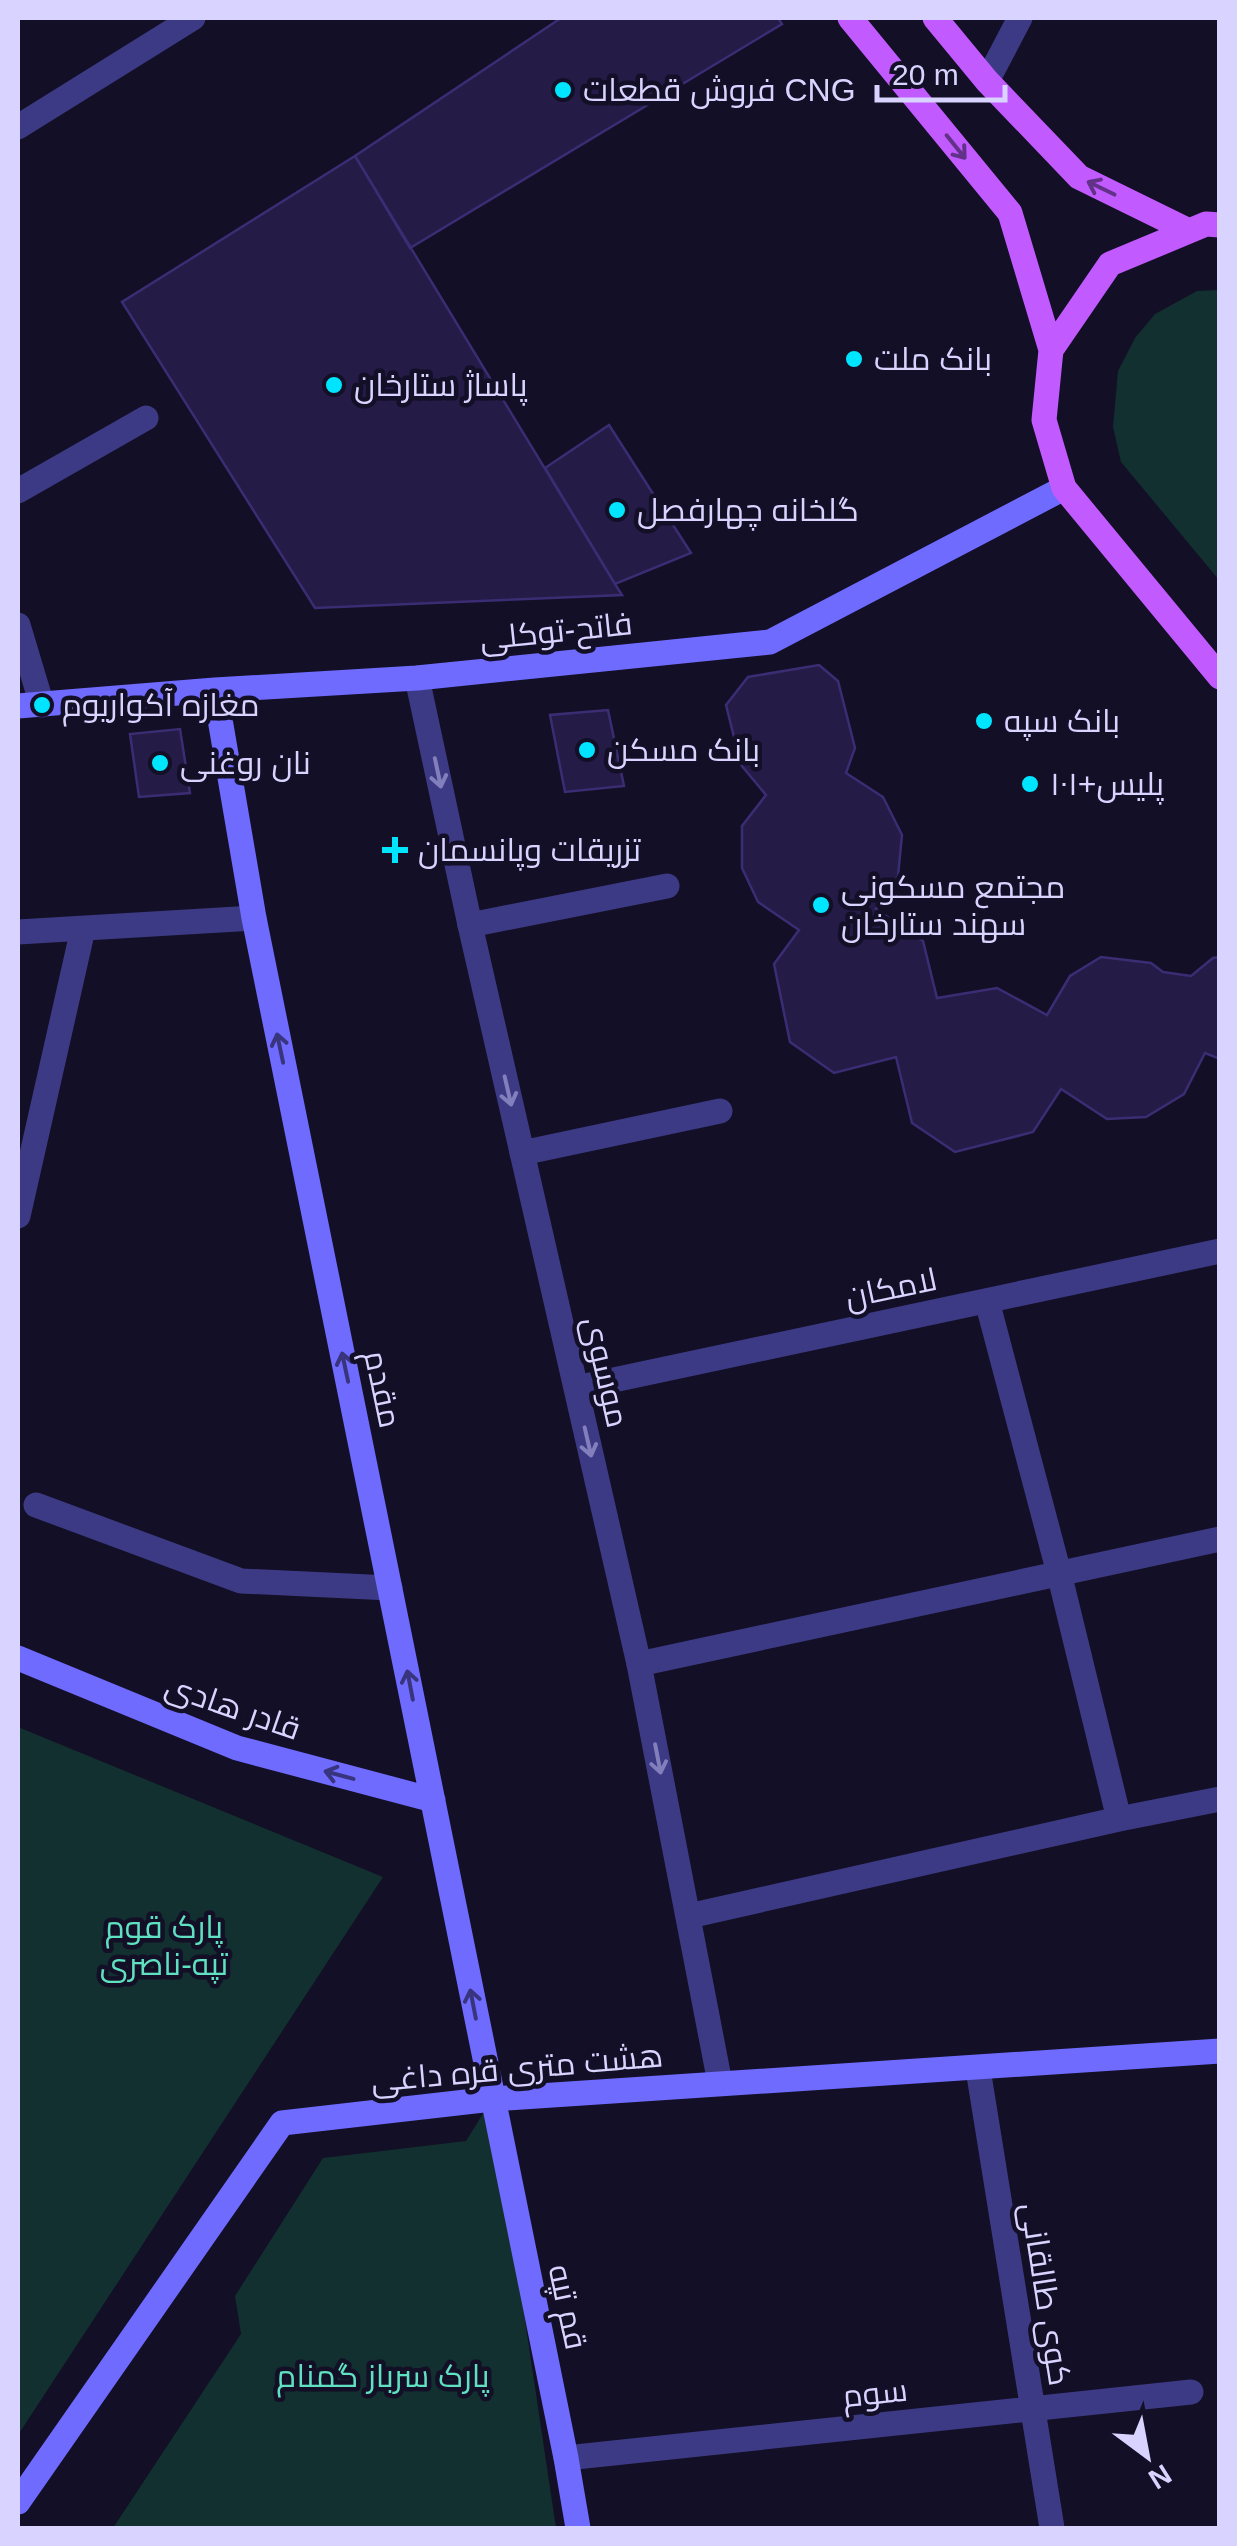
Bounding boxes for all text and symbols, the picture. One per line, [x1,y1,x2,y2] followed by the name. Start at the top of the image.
[877,40,1004,102] scale bar
[892,58,959,91] text: 20 m
[583,72,856,109] place label: فروش قطعات CNG
[552,79,574,101] marker: فروش قطعات CNG
[945,133,966,160] one-way arrow
[1087,178,1117,197] one-way arrow
[874,341,992,377] place label: بانک ملت
[843,348,865,370] marker: بانک ملت
[354,367,528,406] place label: پاساژ ستارخان
[323,374,345,396] marker: پاساژ ستارخان
[637,492,859,531] place label: گلخانه چهارفصل
[606,499,628,521] marker: گلخانه چهارفصل
[478,605,635,661] street label: فاتح-توکلی
[62,687,260,727] place label: مغازه آکواریوم
[31,694,53,716] marker: مغازه آکواریوم
[1004,703,1120,741] place label: بانک سپه
[973,710,995,732] marker: بانک سپه
[607,732,760,769] place label: بانک مسکن
[576,739,598,761] marker: بانک مسکن
[180,745,311,782] place label: نان روغنی
[149,752,171,774] marker: نان روغنی
[429,757,448,789] one-way arrow
[1050,766,1165,805] place label: پلیس+۱۰۱
[1019,773,1041,795] marker: پلیس+۱۰۱
[418,832,641,871] place label: تزریقات وپانسمان
[382,837,408,863] marker: تزریقات وپانسمان
[841,869,1065,943] place label: مجتمع مسکونی سهند ستارخان
[810,894,832,916] marker: مجتمع مسکونی سهند ستارخان
[270,1032,289,1065] one-way arrow
[500,1074,518,1106] one-way arrow
[842,1261,940,1316] street label: لامکان
[575,1313,636,1431] street label: موسوی
[353,1347,409,1432] street label: مقدم
[334,1351,353,1383] one-way arrow
[580,1425,598,1457] one-way arrow
[160,1667,305,1748] street label: قادر هادی
[399,1670,418,1702] one-way arrow
[650,1742,669,1774] one-way arrow
[324,1765,355,1784] one-way arrow
[100,1909,229,1984] park label: پارک قوم تپه-ناصری
[463,1989,482,2021] one-way arrow
[369,2037,665,2100] street label: هشت متری قره داغی
[1013,2200,1078,2388] street label: کوی طالقانی
[538,2261,595,2354] street label: قم تپه
[276,2358,490,2398] park label: پارک سرباز گمنام
[841,2372,910,2418] street label: سوم
[1097,2406,1197,2506] north arrow
[1143,2458,1177,2495] text: N

